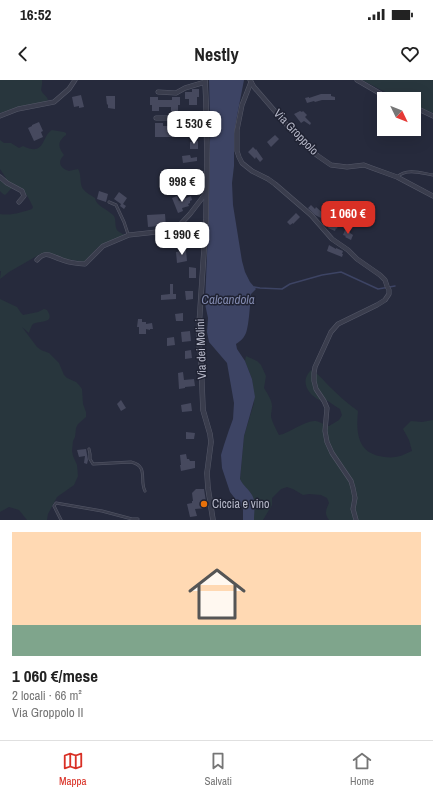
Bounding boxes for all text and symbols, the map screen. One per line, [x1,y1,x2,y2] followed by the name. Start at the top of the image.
[20,4,51,25] text: 16:52
[194,42,239,67] text: Nestly
[12,43,34,65] icon: back
[399,43,421,65] icon: heart
[377,92,421,136] north arrow
[377,92,421,136] map controls
[270,106,322,158] street label: Via Groppolo
[157,111,231,145] pin: 1 530 €
[176,115,212,132] text: 1 530 €
[154,169,210,203] pin: 998 €
[169,173,195,190] text: 998 €
[311,201,385,235] pin: 1 060 €
[330,205,366,222] text: 1 060 €
[145,222,219,256] pin: 1 990 €
[164,226,200,243] text: 1 990 €
[201,291,255,308] water label: Calcandola
[192,318,210,380] street label: Via dei Molini
[212,496,269,512] place label: Ciccia e vino
[199,499,209,509] marker: Ciccia e vino
[181,558,253,630] icon: home
[12,664,98,687] text: 1 060 €/mese
[12,687,82,704] text: 2 locali · 66 m²
[12,704,84,721] text: Via Groppolo II
[59,750,87,788] tab: Mappa
[204,750,232,788] tab: Salvati
[350,750,374,788] tab: Home

